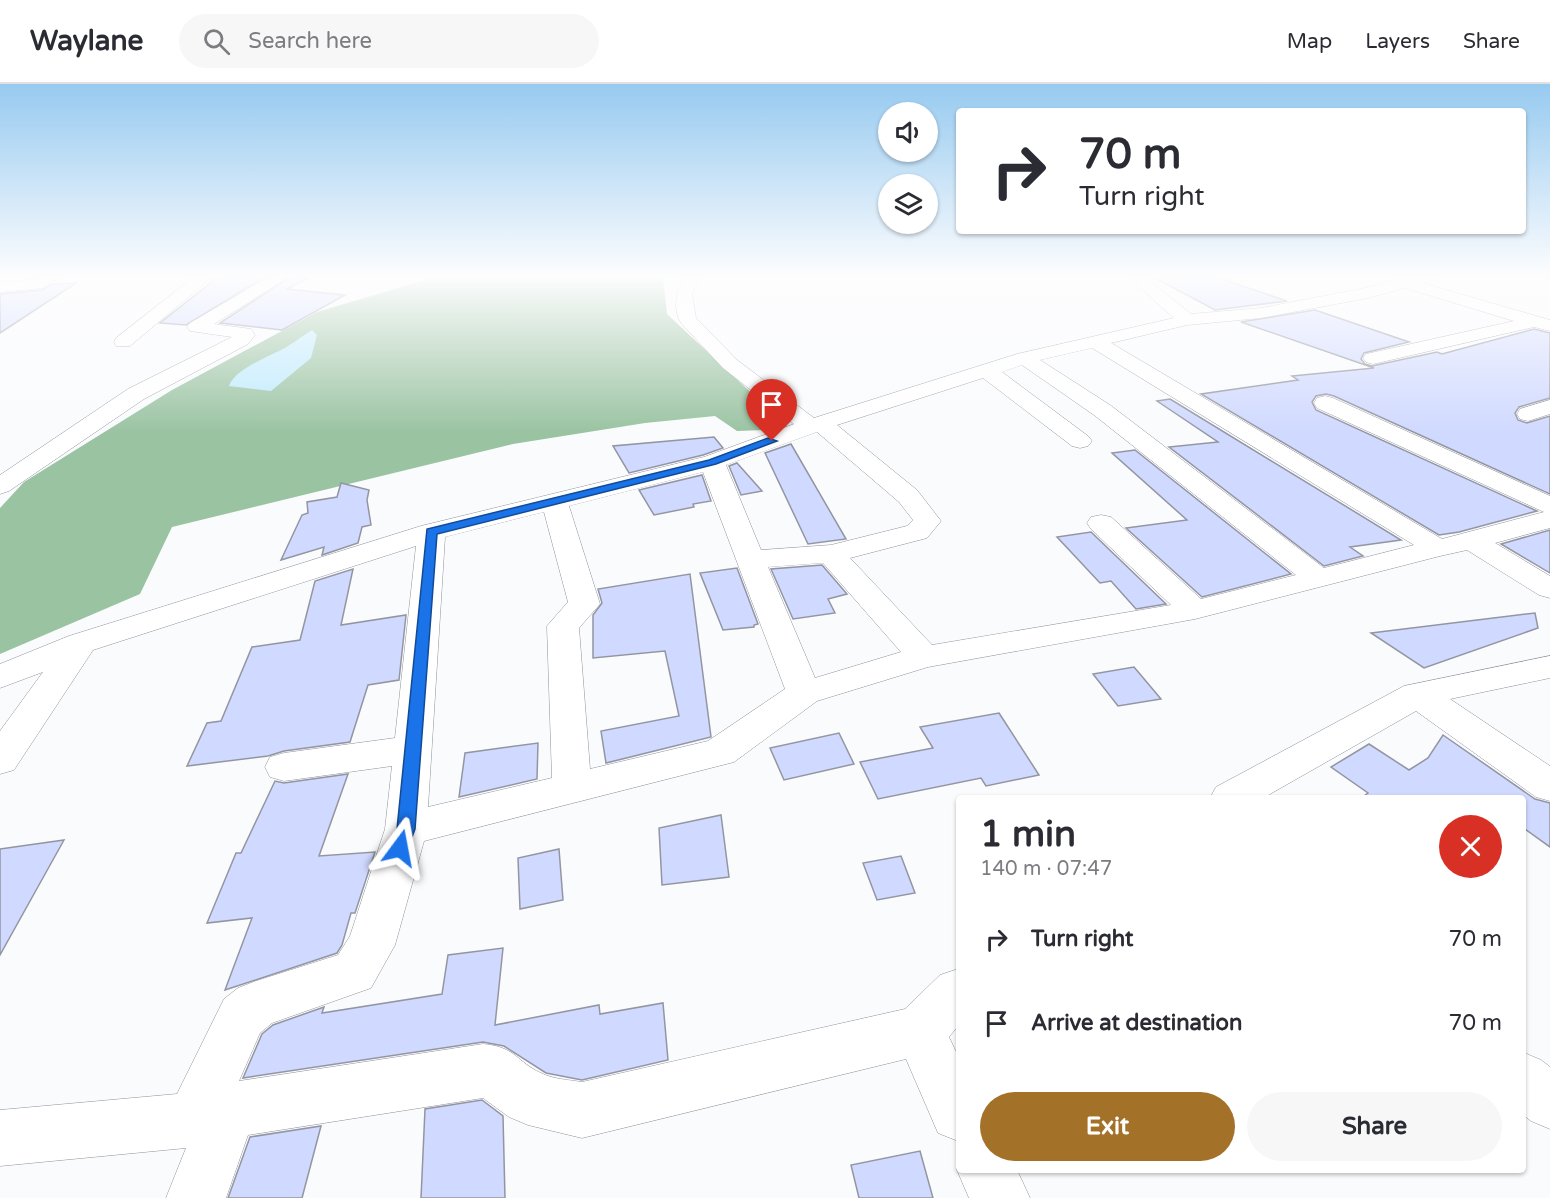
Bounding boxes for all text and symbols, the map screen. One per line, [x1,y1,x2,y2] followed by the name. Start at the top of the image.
[179,14,599,68] search box
[30,24,143,58] text: Waylane
[200,25,233,58] icon: search
[248,28,372,54] text: Search here
[1287,29,1332,54] text: Map
[1365,29,1430,54] text: Layers
[1463,29,1520,54] text: Share
[878,102,938,234] map controls
[878,102,938,162] button: sound
[1079,129,1181,180] text: 70 m
[980,132,1058,210] icon: right
[878,174,938,234] button: layers
[1079,180,1205,213] text: Turn right
[746,379,797,441] pin
[755,388,788,421] icon: arrive
[980,813,1076,856] text: 1 min
[1439,815,1502,878] button: close
[368,816,432,880] position arrow
[980,857,1112,881] text: 140 m · 07:47
[980,923,1013,956] icon: right
[1031,926,1133,952] text: Turn right
[1448,926,1502,952] text: 70 m
[980,1007,1013,1040] icon: arrive
[1031,1010,1242,1036] text: Arrive at destination
[1448,1010,1502,1036] text: 70 m
[980,1092,1235,1161] button: Exit
[1247,1092,1502,1161] button: Share

